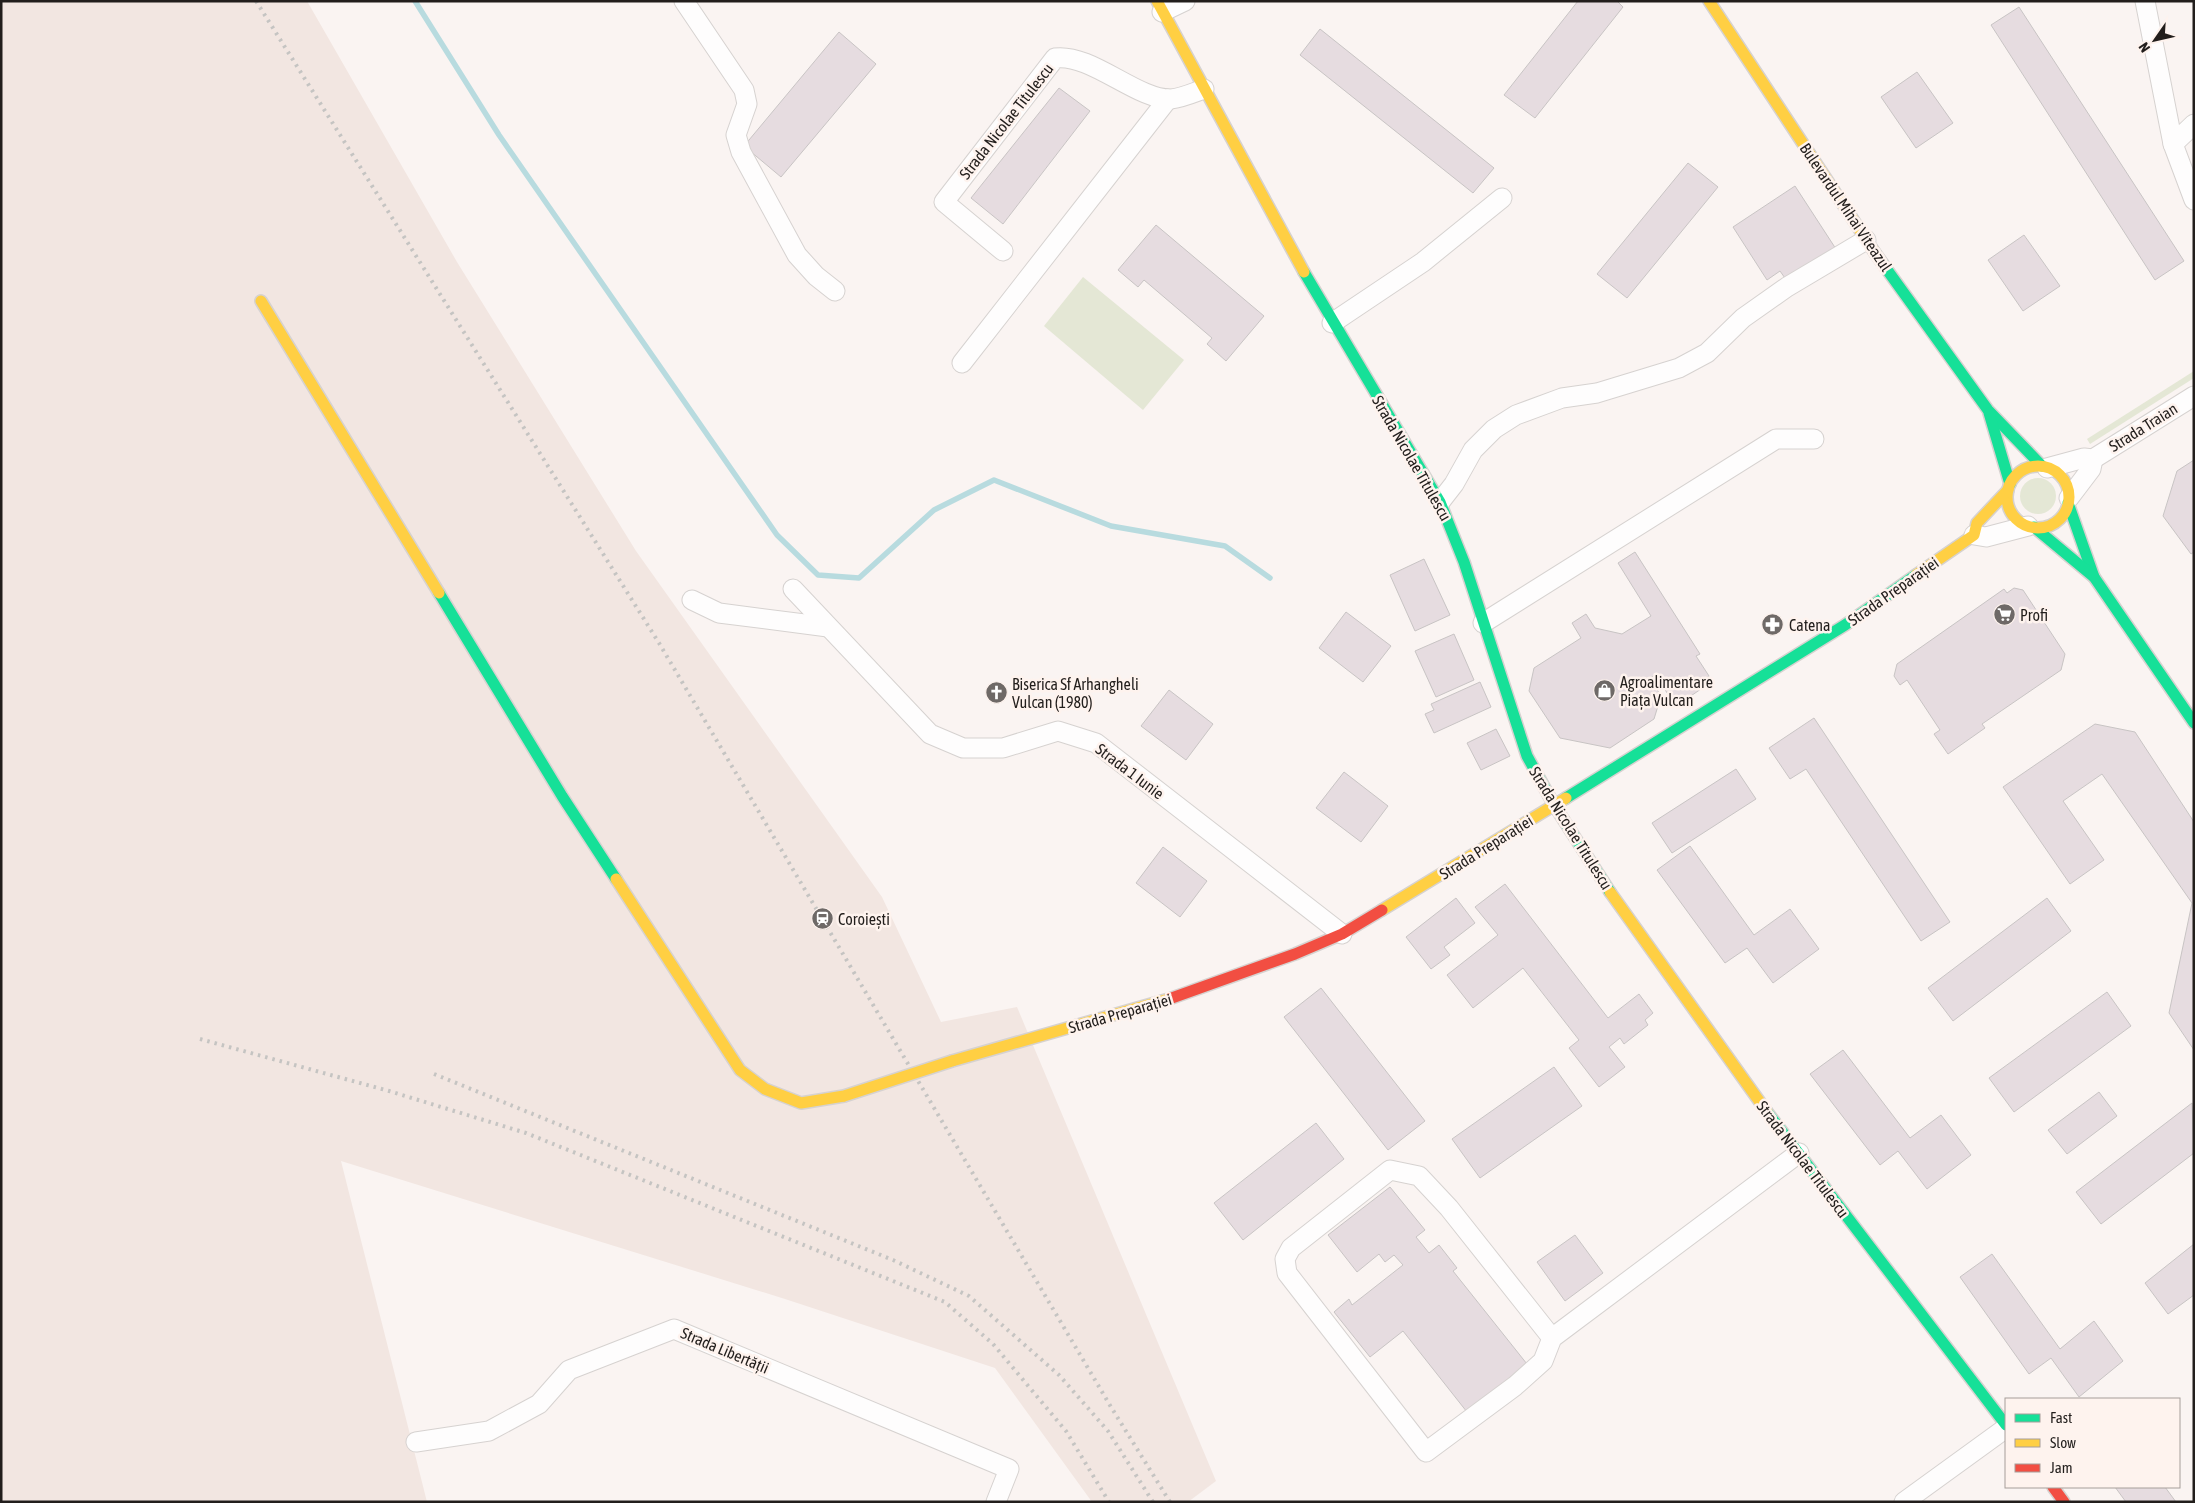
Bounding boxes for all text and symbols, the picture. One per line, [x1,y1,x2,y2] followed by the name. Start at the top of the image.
[2130,15,2180,65] north arrow
[2135,39,2153,55] text: N
[955,60,1057,182] street label: Strada Nicolae Titulescu
[1796,139,1896,275] street label: Bulevardul Mihai Viteazul
[1369,392,1455,524] street label: Strada Nicolae Titulescu
[2106,399,2180,455] street label: Strada Traian
[1844,553,1942,630] street label: Strada Preparației
[1992,603,2016,627] supermarket icon: Profi
[2020,606,2048,624] place label: Profi
[1761,613,1785,637] pharmacy icon: Catena
[1789,616,1831,634] place label: Catena
[1620,673,1713,710] place label: Agroalimentare Piața Vulcan
[1012,675,1139,712] place label: Biserica Sf Arhangheli Vulcan (1980)
[1592,679,1616,703] shop icon: Agroalimentare Piața Vulcan
[984,681,1008,705] church icon: Biserica Sf Arhangheli Vulcan (1980)
[1092,740,1168,802] street label: Strada 1 Iunie
[1526,763,1616,893] street label: Strada Nicolae Titulescu
[1436,811,1536,884] street label: Strada Preparației
[810,907,834,931] station icon: Coroiești
[838,910,890,929] place label: Coroiești
[1066,990,1174,1037] street label: Strada Preparației
[1753,1097,1853,1221] street label: Strada Nicolae Titulescu
[678,1323,772,1378] street label: Strada Libertății
[2005,1398,2180,1488] legend
[2050,1409,2072,1426] text: Fast
[2050,1434,2076,1451] text: Slow
[2050,1459,2073,1476] text: Jam

